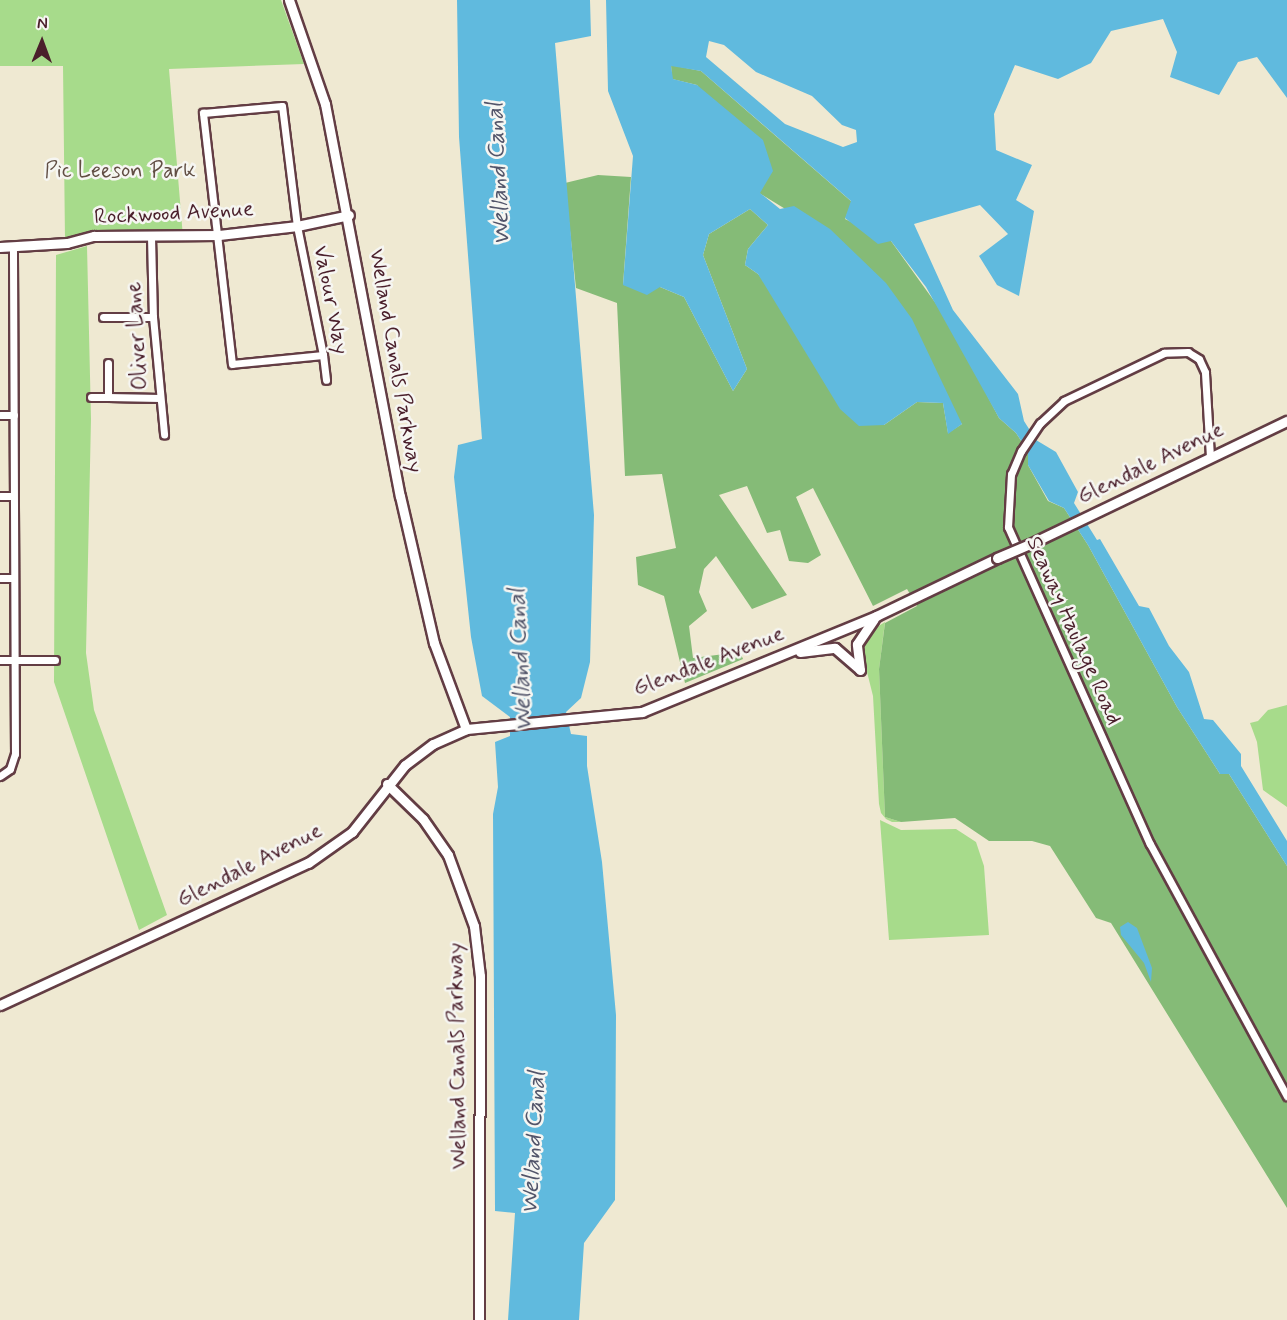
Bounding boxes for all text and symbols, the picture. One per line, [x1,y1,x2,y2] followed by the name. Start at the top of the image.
[12,12,72,72] north arrow
[37,13,48,34] text: N
[481,101,517,247] water label: Welland Canal
[44,159,196,185] park label: Pic Leeson Park
[93,197,255,231] street label: Rockwood Avenue
[307,243,353,357] street label: Valour Way
[362,246,428,476] street label: Welland Canals Parkway
[121,280,155,392] street label: Oliver Lane
[1074,417,1228,511] street label: Glendale Avenue
[1020,534,1126,728] street label: Seaway Haulage Road
[503,587,539,733] water label: Welland Canal
[630,621,788,703] street label: Glendale Avenue
[173,818,327,914] street label: Glendale Avenue
[443,941,473,1171] street label: Welland Canals Parkway
[516,1070,552,1216] water label: Welland Canal

